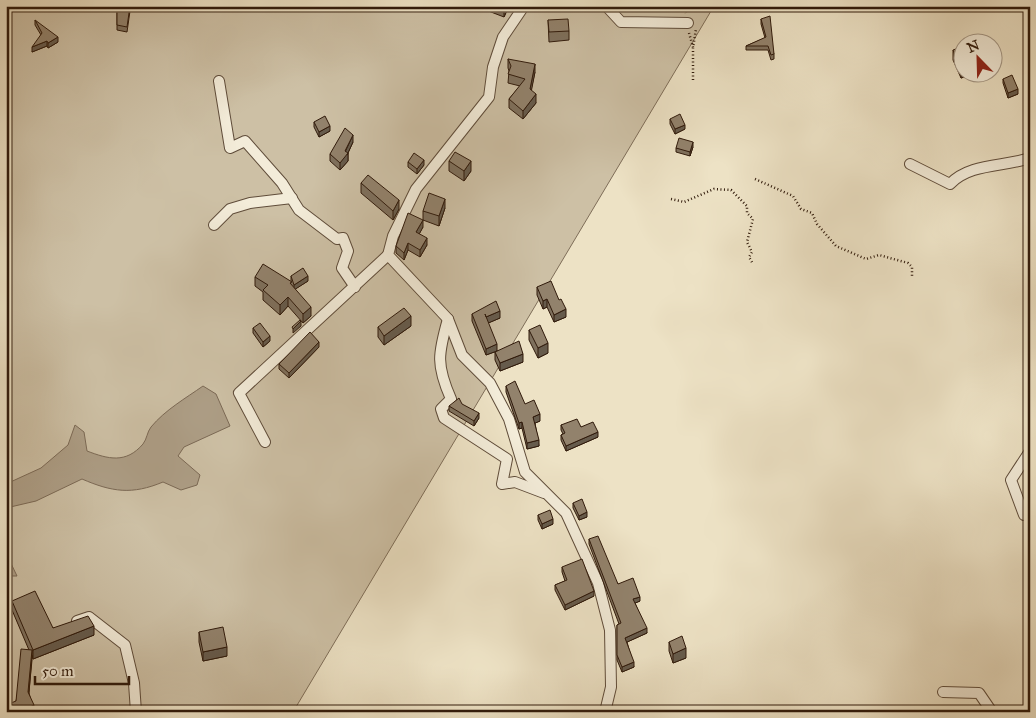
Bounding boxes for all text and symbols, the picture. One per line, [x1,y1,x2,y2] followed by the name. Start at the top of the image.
[954,32,1004,82] north arrow
[964,36,982,57] text: N
[35,653,129,685] scale bar
[42,662,74,680] text: 50 m

